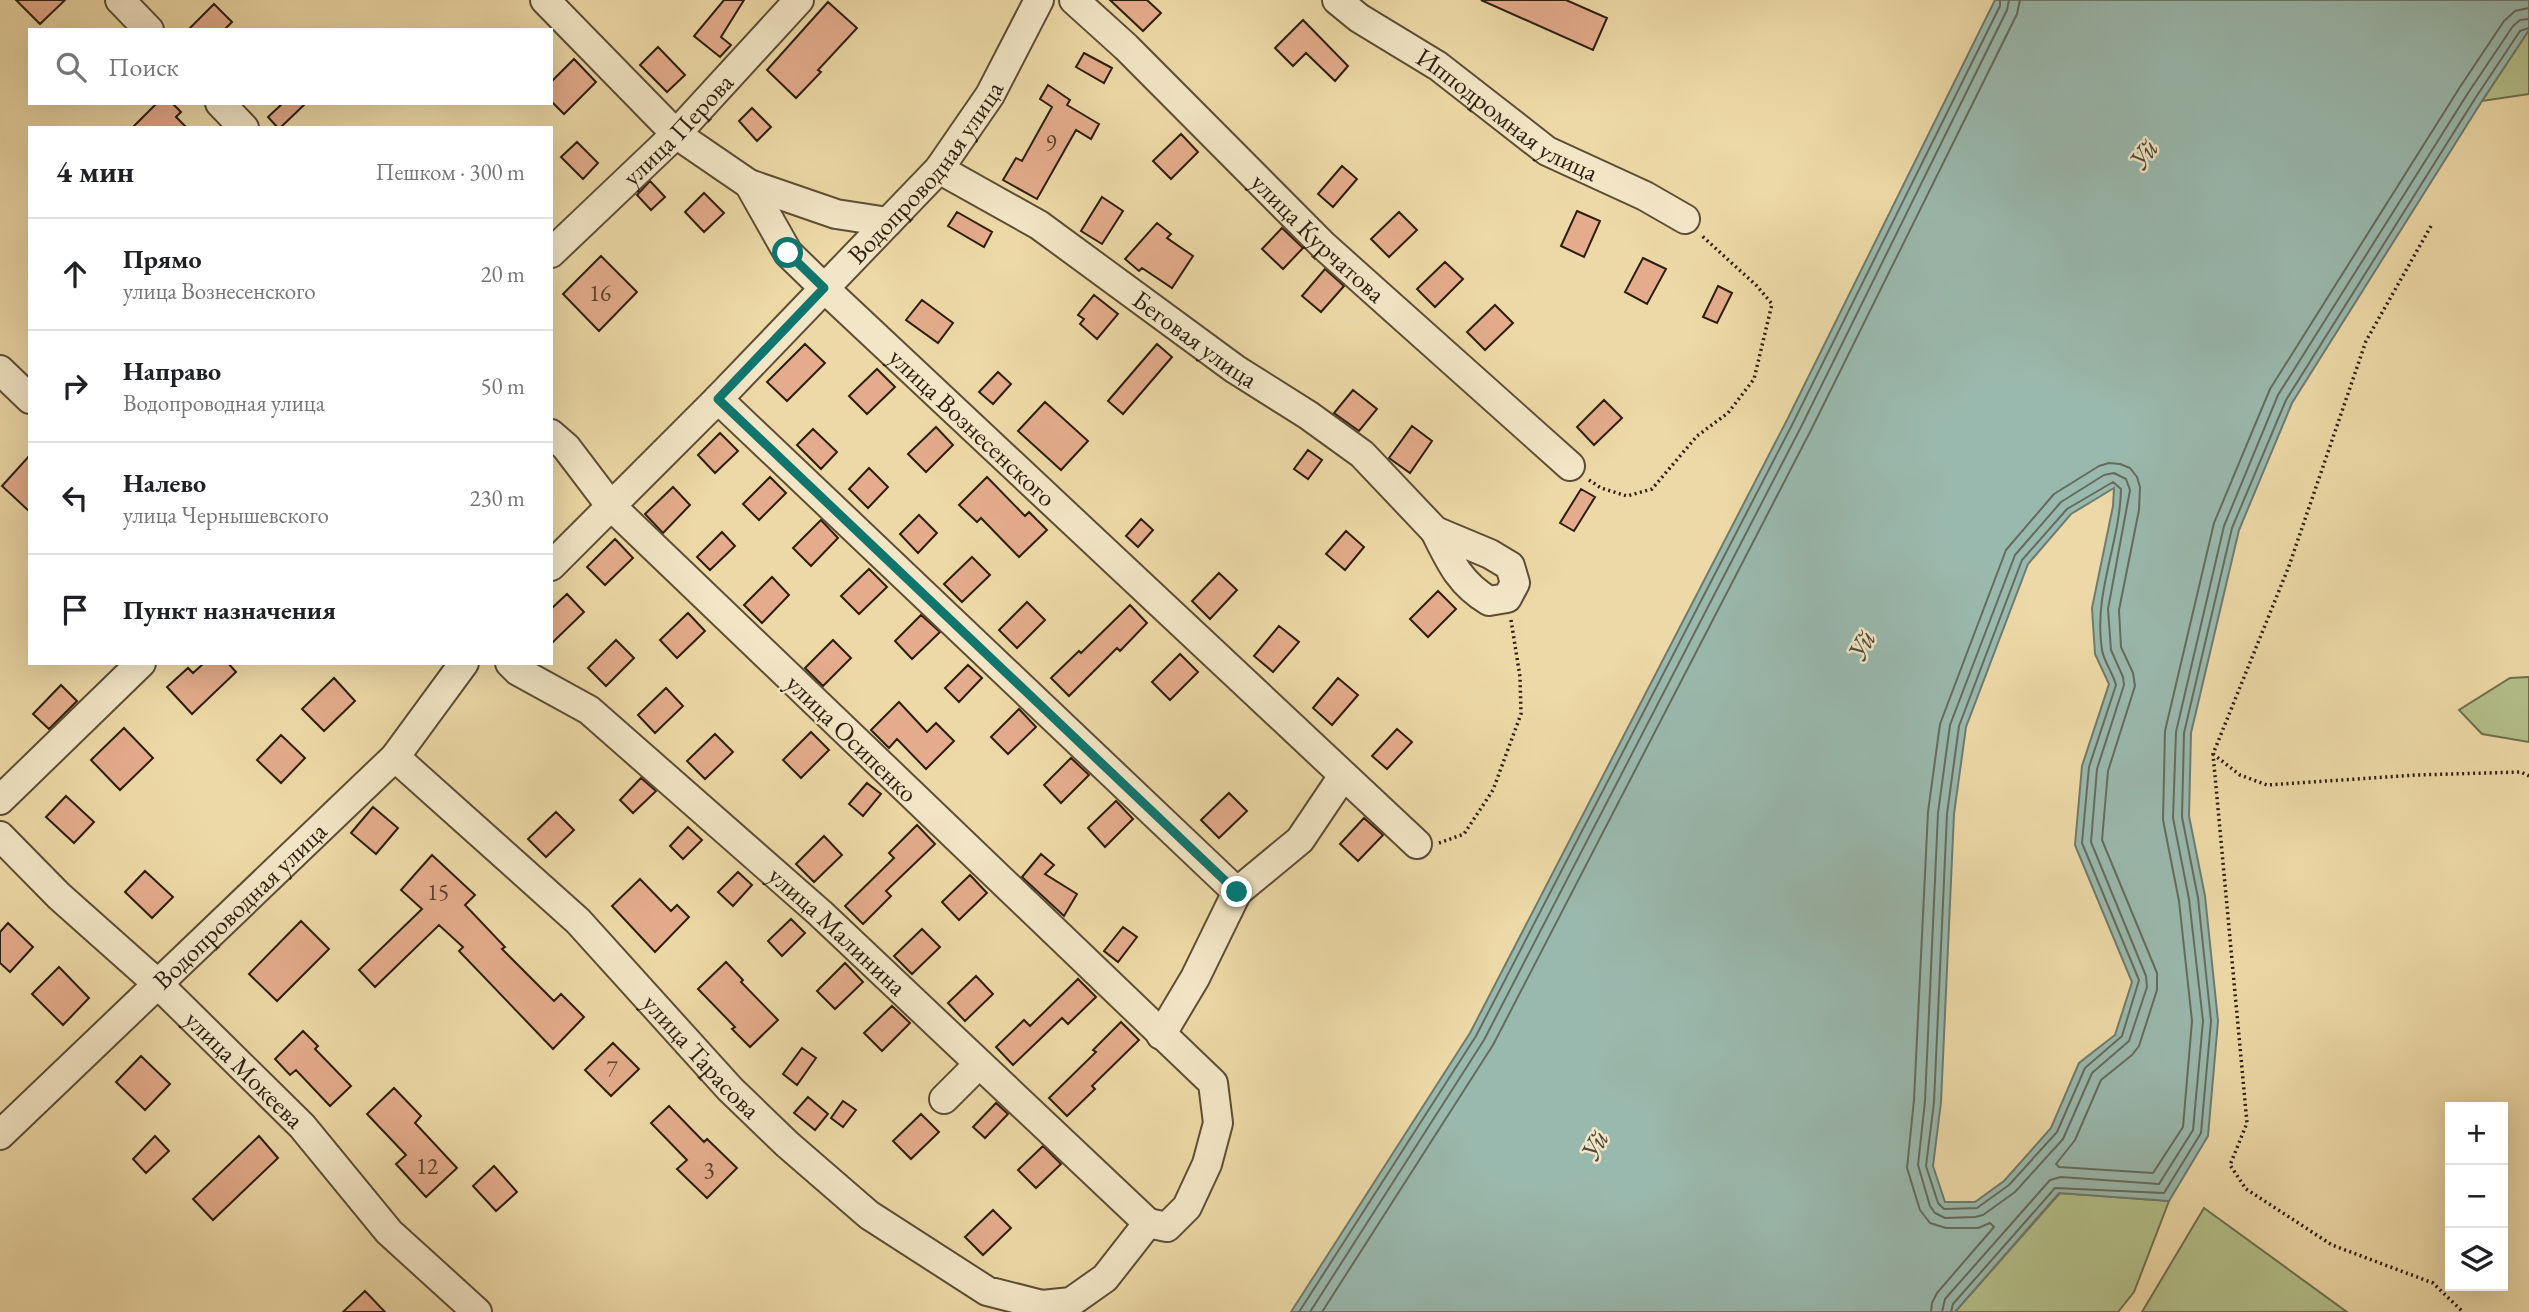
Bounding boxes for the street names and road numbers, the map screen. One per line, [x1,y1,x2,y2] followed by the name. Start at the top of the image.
[1410,40,1604,189] street label: Ипподромная улица
[615,65,741,193] street label: улица Перова
[840,75,1011,271] street label: Водопроводная улица
[1244,165,1393,311] street label: улица Курчатова
[1126,282,1264,396] street label: Беговая улица
[881,340,1064,514] street label: улица Вознесенского
[779,666,925,810] street label: улица Осипенко
[146,814,335,997] street label: Водопроводная улица
[761,859,915,1004] street label: улица Малинина
[635,987,768,1127] street label: улица Тарасова
[177,1003,312,1136] street label: улица Мокеева

